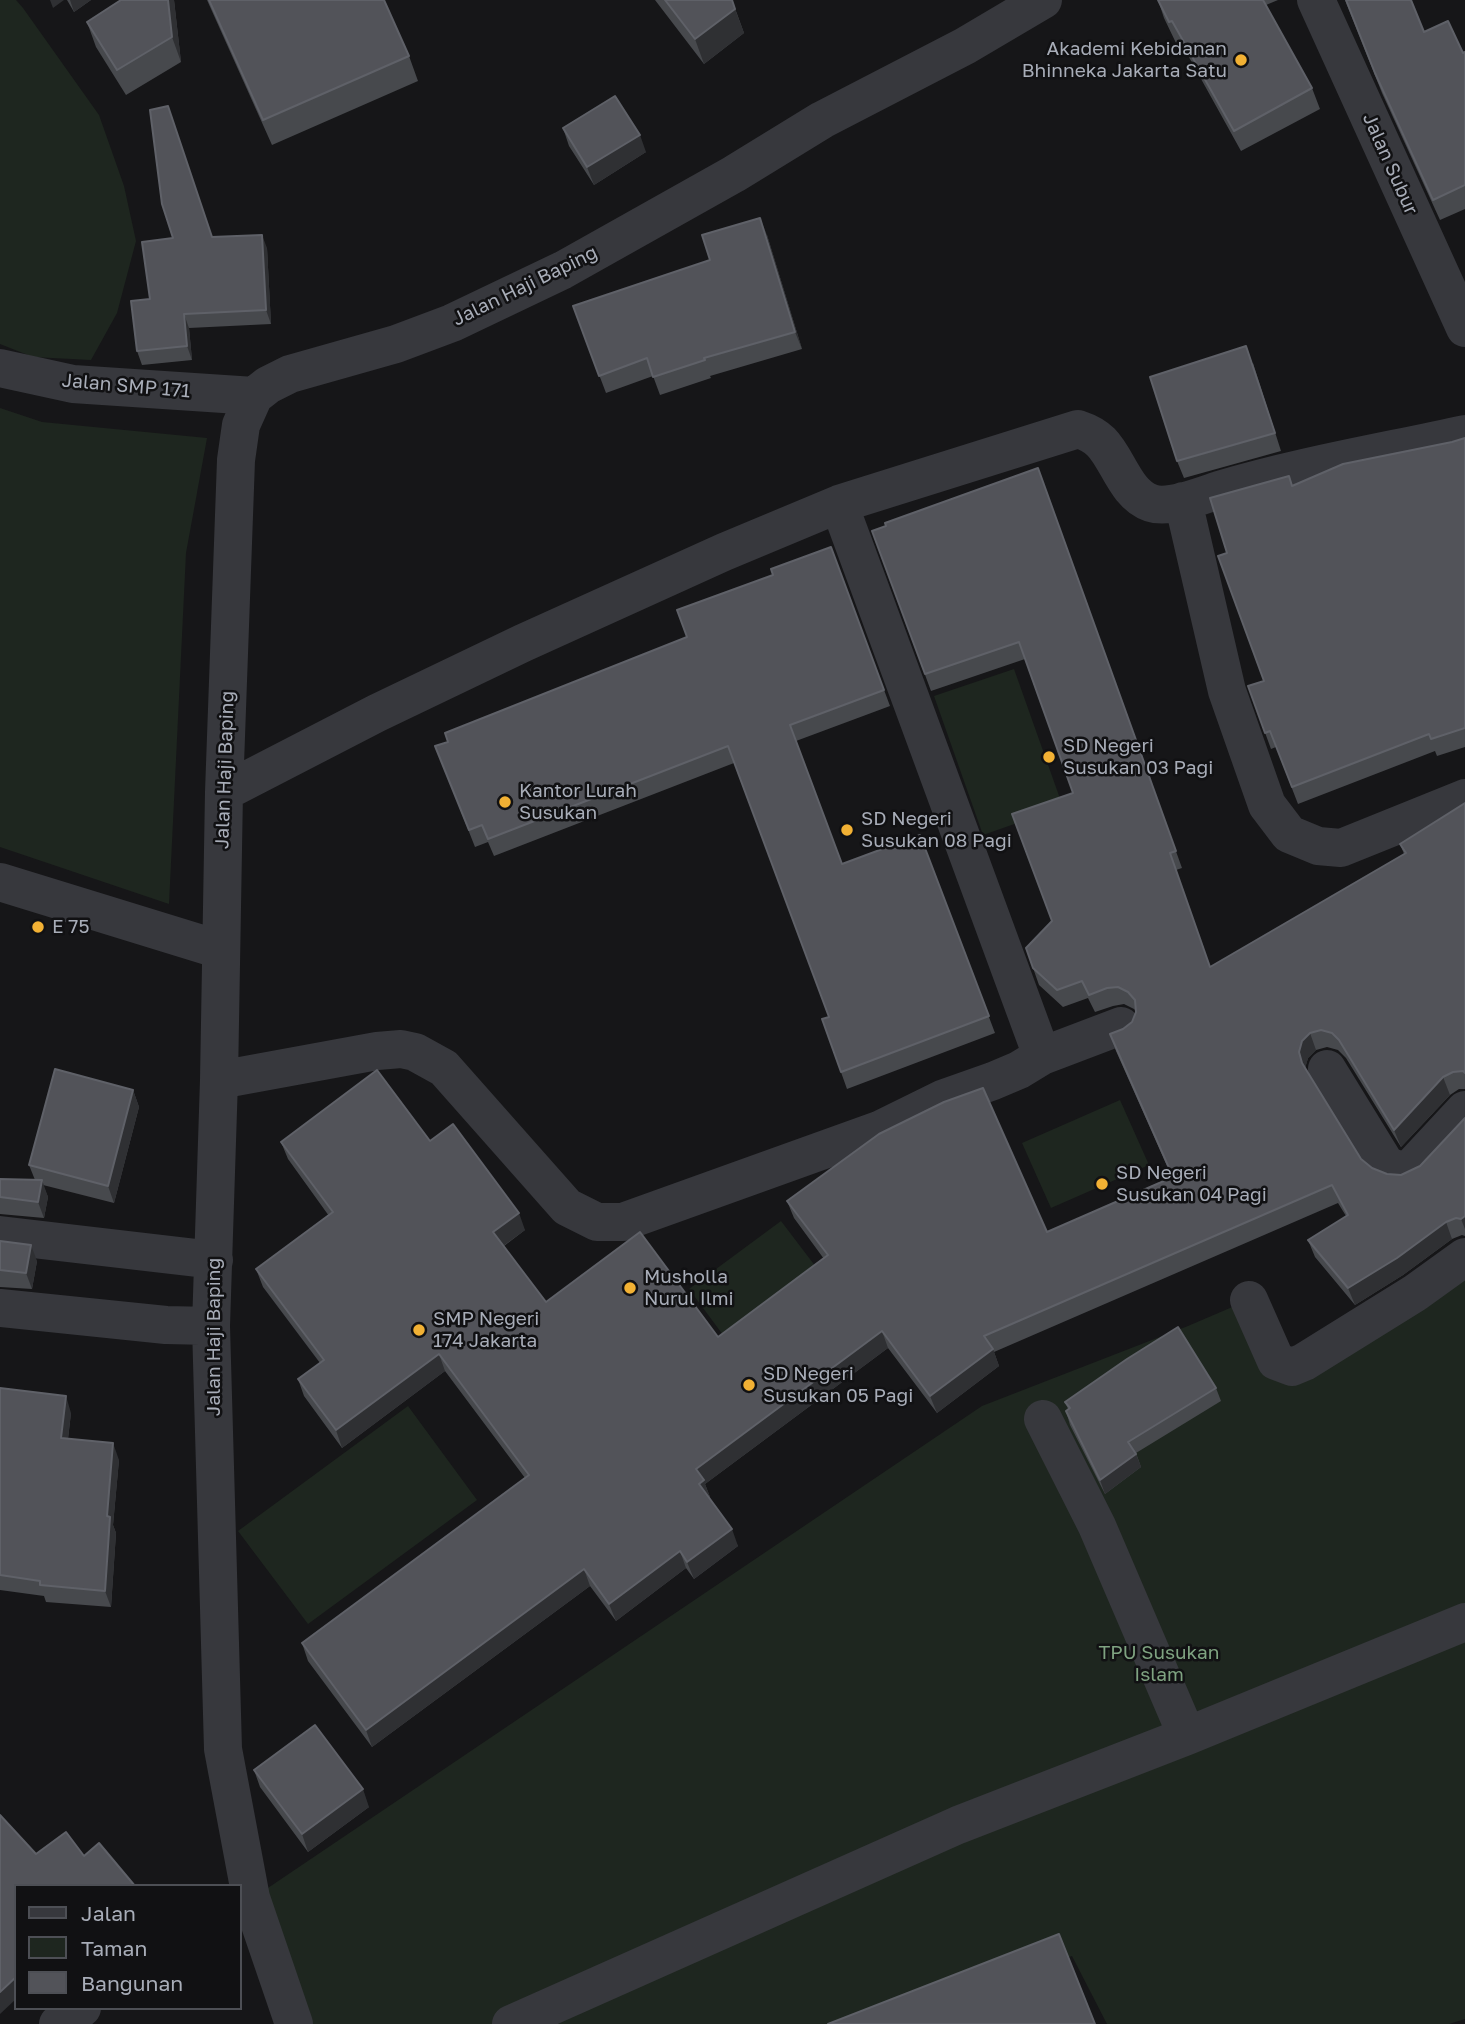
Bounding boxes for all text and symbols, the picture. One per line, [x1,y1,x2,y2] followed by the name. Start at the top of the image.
[1022,38,1227,82] place label: Akademi Kebidanan Bhinneka Jakarta Satu
[1233,52,1249,68] marker: Akademi Kebidanan Bhinneka Jakarta Satu
[1357,110,1423,218] street label: Jalan Subur
[449,241,601,331] street label: Jalan Haji Baping
[61,369,191,403] street label: Jalan SMP 171
[211,691,239,849] street label: Jalan Haji Baping
[1063,735,1213,779] place label: SD Negeri Susukan 03 Pagi
[1041,749,1057,765] marker: SD Negeri Susukan 03 Pagi
[519,780,637,824] place label: Kantor Lurah Susukan
[497,794,513,810] marker: Kantor Lurah Susukan
[861,808,1012,852] place label: SD Negeri Susukan 08 Pagi
[839,822,855,838] marker: SD Negeri Susukan 08 Pagi
[52,916,89,938] place label: E 75
[30,919,46,935] marker: E 75
[1116,1162,1267,1206] place label: SD Negeri Susukan 04 Pagi
[1094,1176,1110,1192] marker: SD Negeri Susukan 04 Pagi
[203,1258,225,1416] street label: Jalan Haji Baping
[644,1266,734,1310] place label: Musholla Nurul Ilmi
[622,1280,638,1296] marker: Musholla Nurul Ilmi
[433,1308,539,1352] place label: SMP Negeri 174 Jakarta
[411,1322,427,1338] marker: SMP Negeri 174 Jakarta
[763,1363,913,1407] place label: SD Negeri Susukan 05 Pagi
[741,1377,757,1393] marker: SD Negeri Susukan 05 Pagi
[1098,1642,1220,1686] park label: TPU Susukan Islam
[14,1884,242,2010] legend
[81,1900,136,1926] text: Jalan
[81,1935,147,1961] text: Taman
[81,1970,183,1996] text: Bangunan

